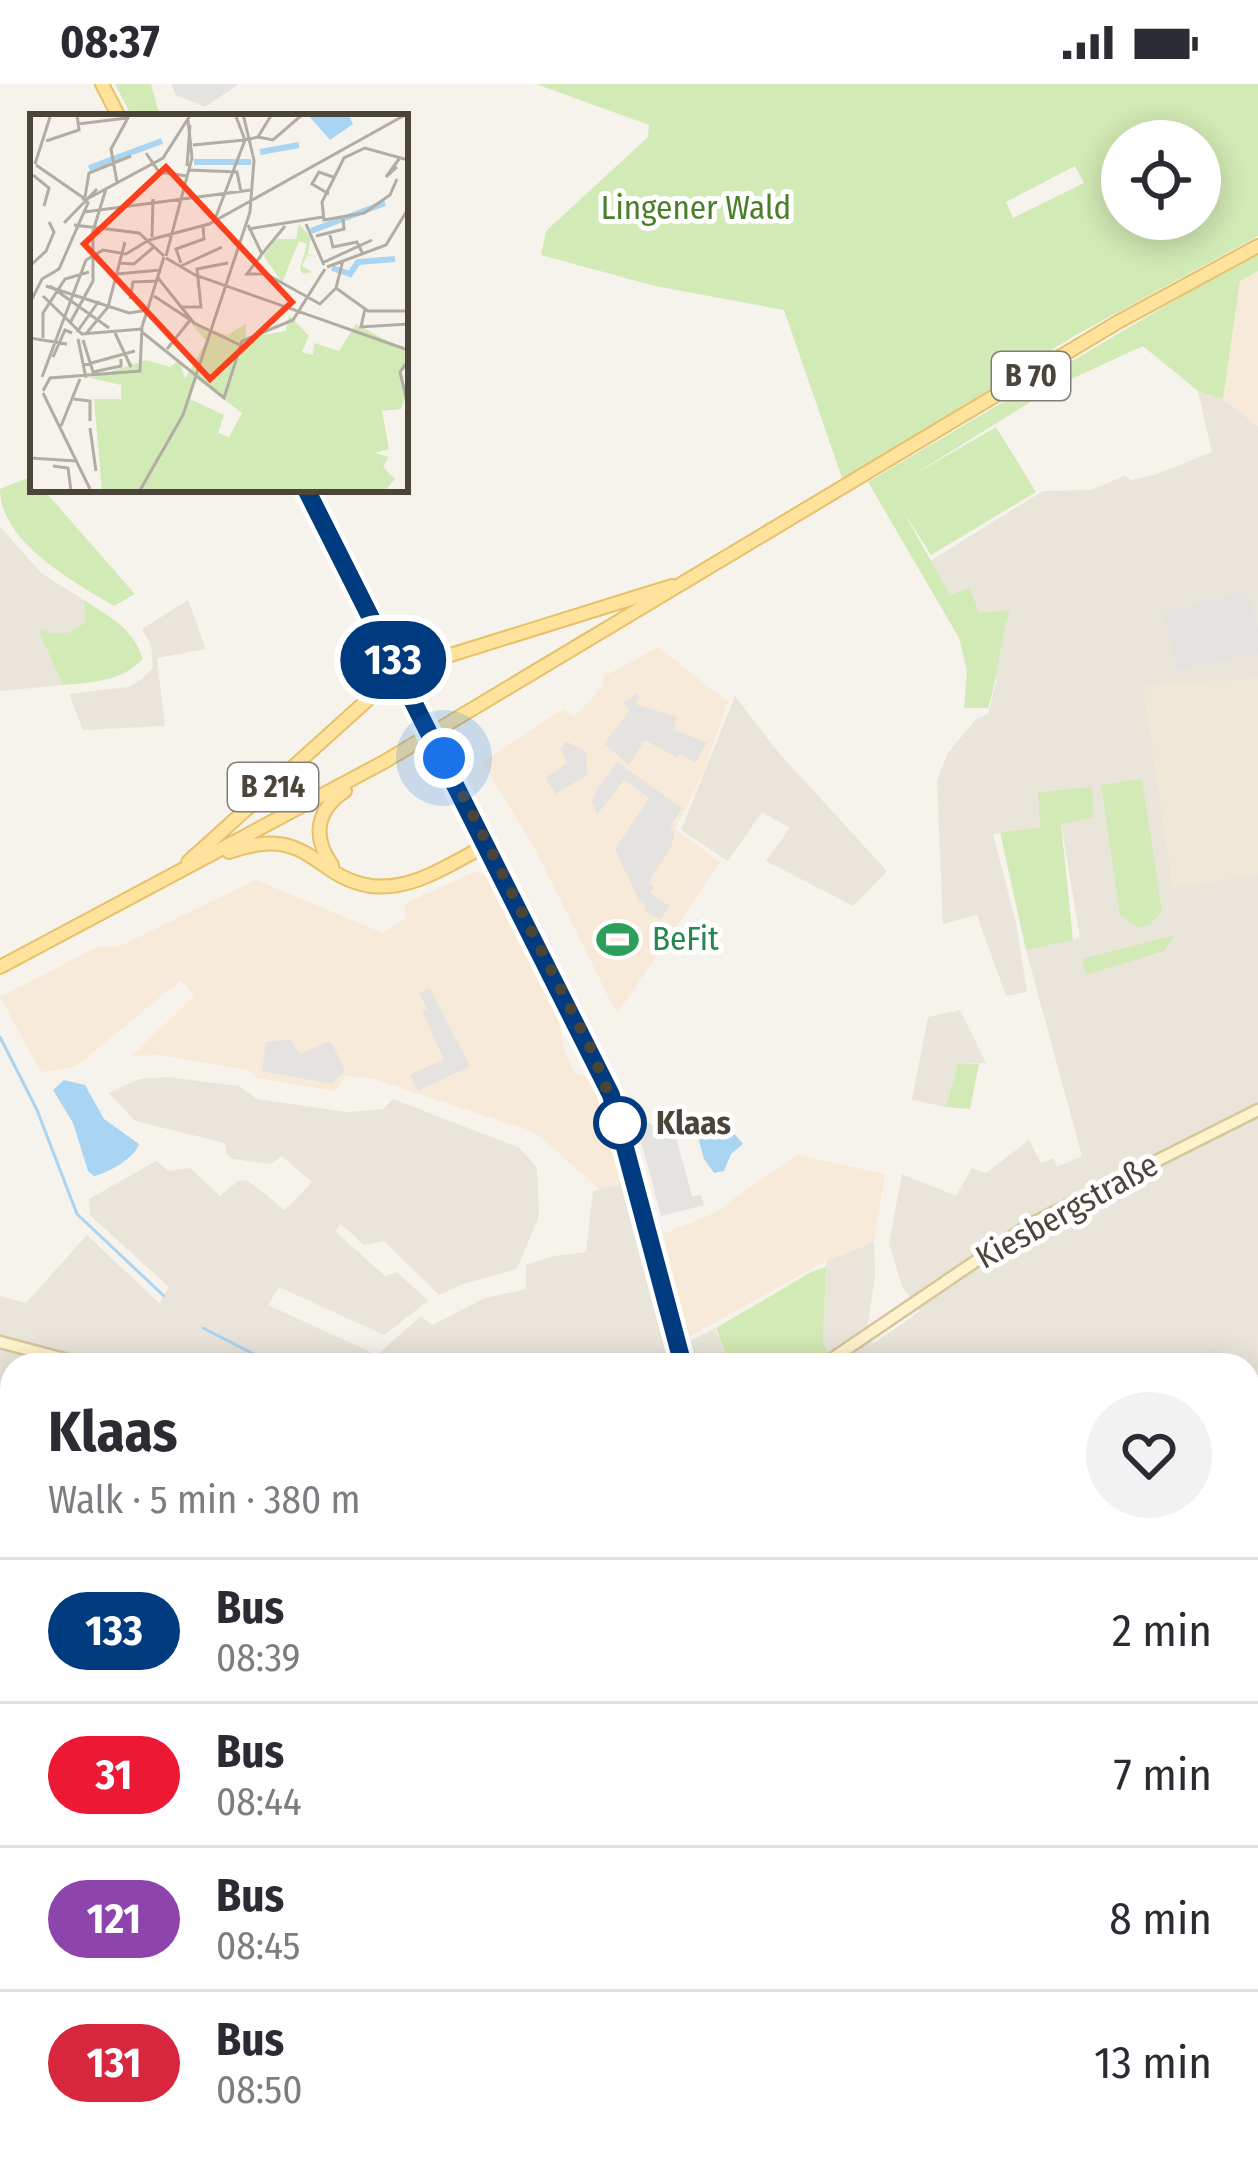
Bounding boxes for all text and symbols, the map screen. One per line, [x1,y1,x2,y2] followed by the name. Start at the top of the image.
[60,15,160,69] text: 08:37
[30,114,408,492] inset map
[1101,120,1221,240] map controls
[1101,120,1221,240] button: locate
[601,188,791,228] park label: Lingener Wald
[992,352,1070,400] road number: B 70
[324,621,462,699] line badge: 133
[364,635,422,685] text: 133
[414,728,474,788] your location
[228,763,318,811] road number: B 214
[595,916,641,962] sports icon: BeFit
[652,919,719,959] place label: BeFit
[595,1098,645,1148] marker: Klaas
[656,1103,731,1143] place label: Klaas
[969,1145,1165,1277] street label: Kiesbergstraße
[1086,1392,1212,1518] button: heart
[48,1398,177,1466] text: Klaas
[48,1477,360,1523] text: Walk · 5 min · 380 m
[216,1581,284,1635] text: Bus
[1112,1604,1212,1658] text: 2 min
[85,1606,143,1656] text: 133
[216,1635,301,1681] text: 08:39
[216,1725,284,1779] text: Bus
[1114,1748,1212,1802] text: 7 min
[96,1750,132,1800] text: 31
[216,1779,302,1825] text: 08:44
[216,1869,284,1923] text: Bus
[1109,1892,1212,1946] text: 8 min
[87,1894,141,1944] text: 121
[216,1923,300,1969] text: 08:45
[216,2013,284,2067] text: Bus
[1094,2036,1212,2090] text: 13 min
[87,2038,141,2088] text: 131
[216,2067,302,2113] text: 08:50

